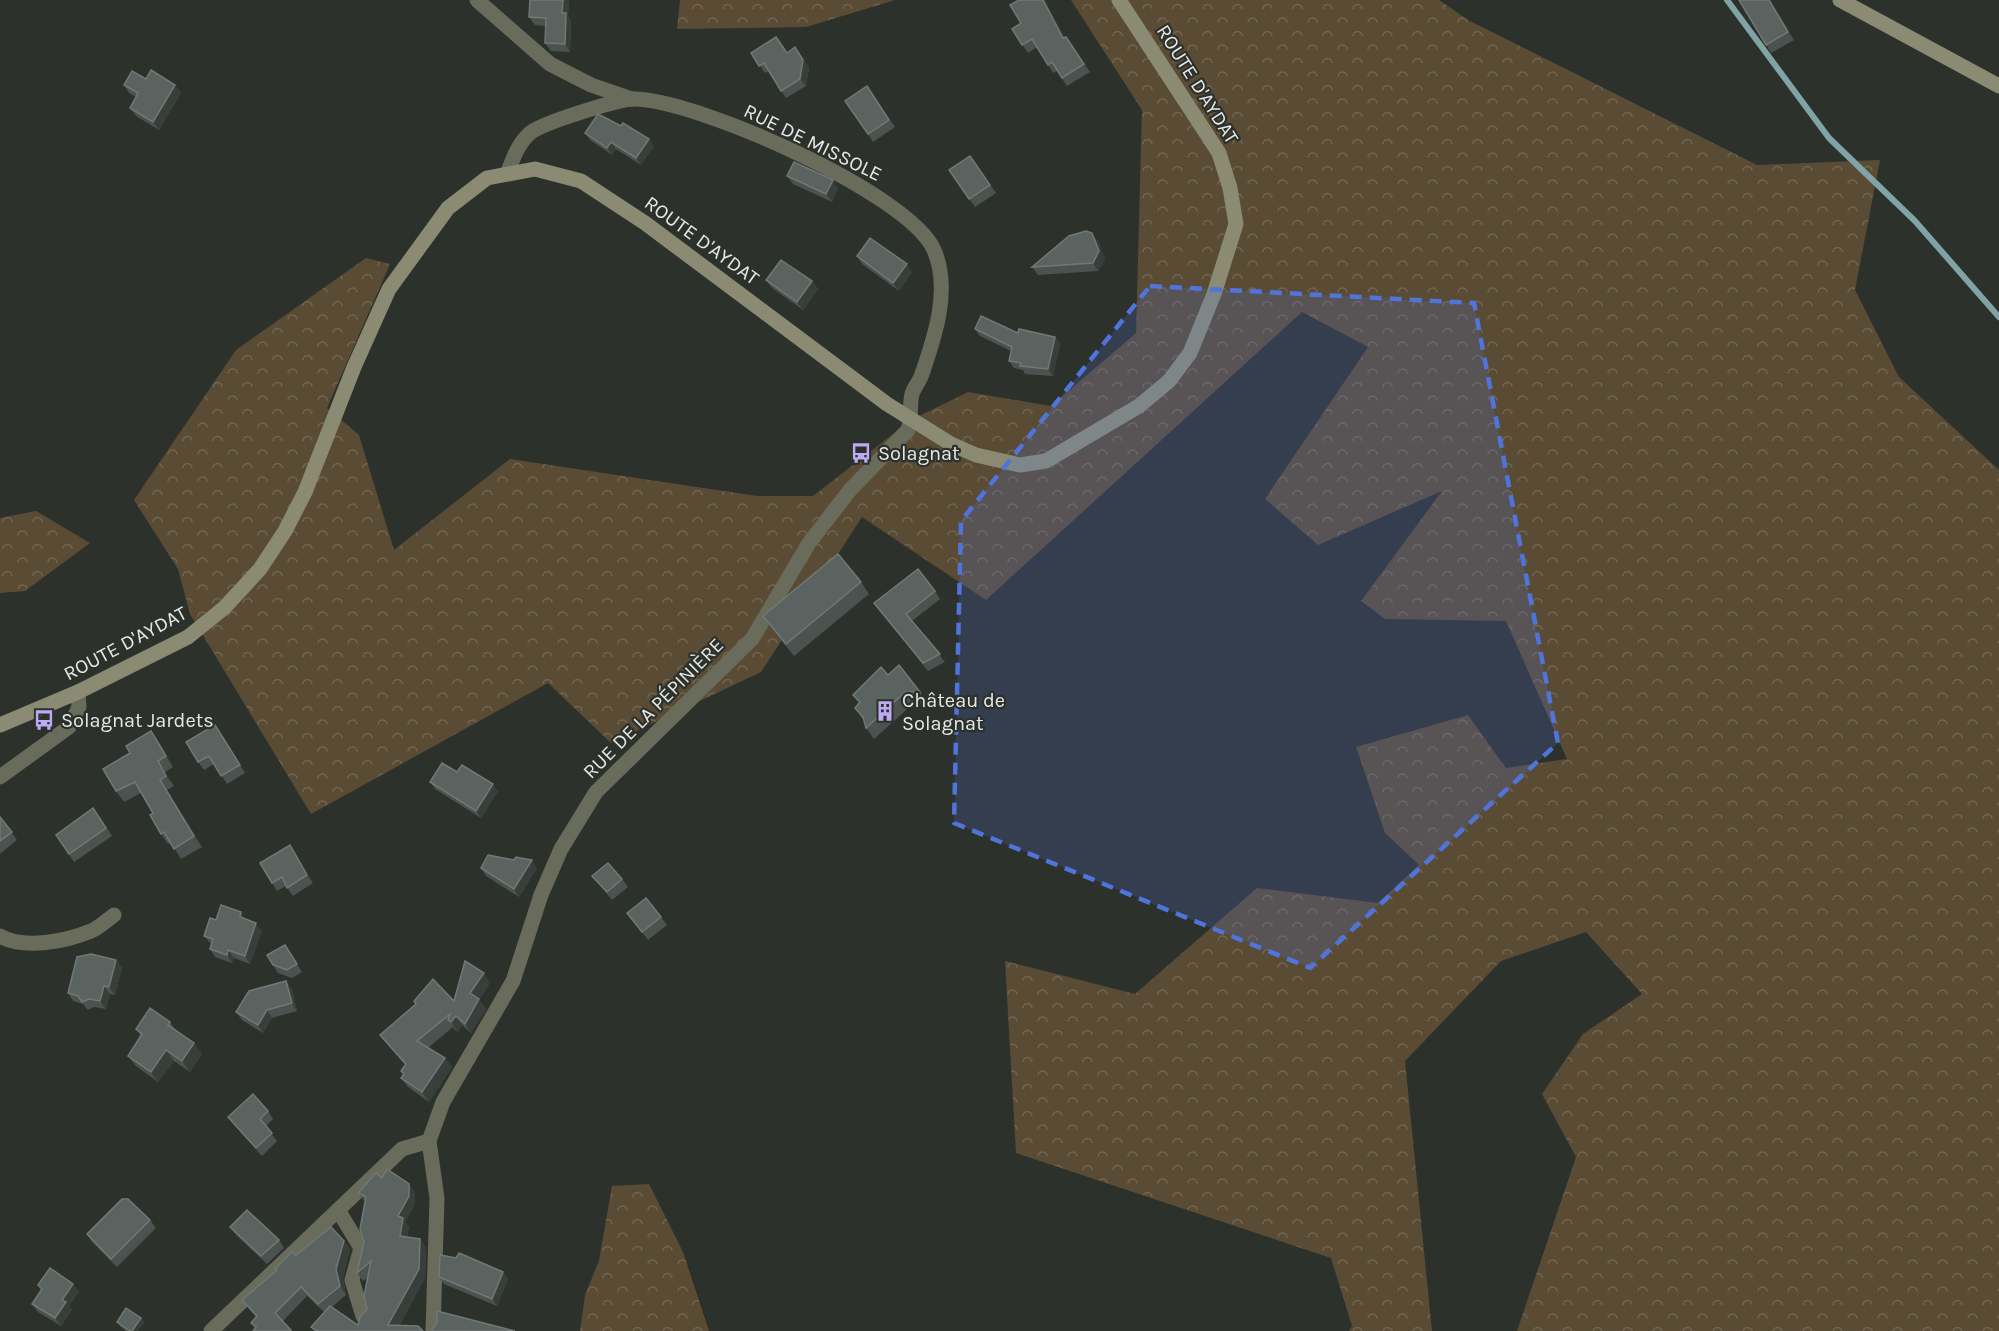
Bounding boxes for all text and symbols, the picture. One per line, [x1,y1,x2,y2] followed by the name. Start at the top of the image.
[1152,21,1243,148] street label: ROUTE D'AYDAT
[740,99,886,186] street label: RUE DE MISSOLE
[640,191,763,290] street label: ROUTE D'AYDAT
[849,441,873,465] bus stop icon: Solagnat
[878,442,960,465] place label: Solagnat
[60,601,191,686] street label: ROUTE D'AYDAT
[578,633,728,783] street label: RUE DE LA PÉPINIÈRE
[902,689,1005,735] place label: Château de Solagnat
[873,699,897,723] building icon: Château de Solagnat
[32,708,56,732] bus stop icon: Solagnat Jardets
[61,709,214,732] place label: Solagnat Jardets

